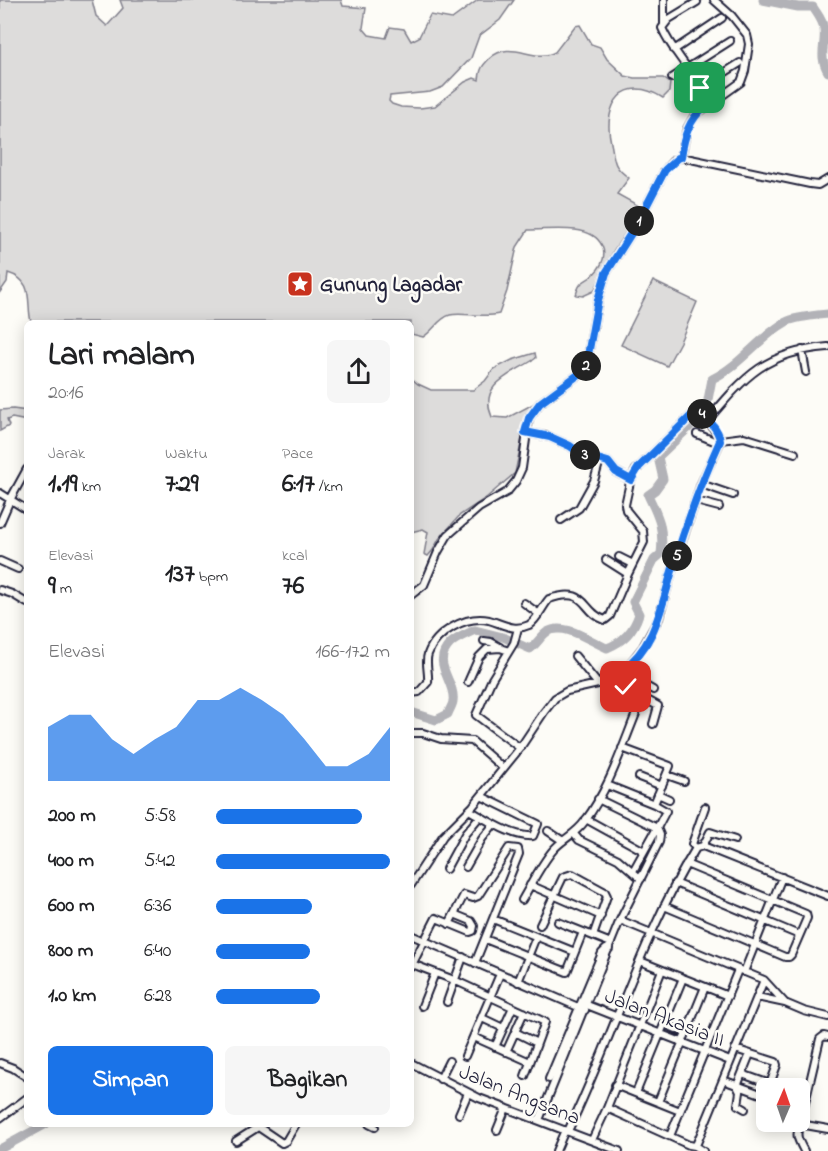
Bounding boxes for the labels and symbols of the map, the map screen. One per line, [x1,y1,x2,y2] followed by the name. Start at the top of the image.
[674,62,725,113] pin
[624,206,654,236] pin: 1
[285,269,315,299] place icon: Gunung Lagadar
[320,271,463,303] place label: Gunung Lagadar
[571,351,601,381] pin: 2
[687,399,717,429] pin: 4
[570,440,600,470] pin: 3
[662,541,692,571] pin: 5
[600,661,651,712] pin
[600,982,729,1056] street label: Jalan Akasia II
[453,1058,584,1136] street label: Jalan Angsana
[756,1078,810,1132] north arrow

